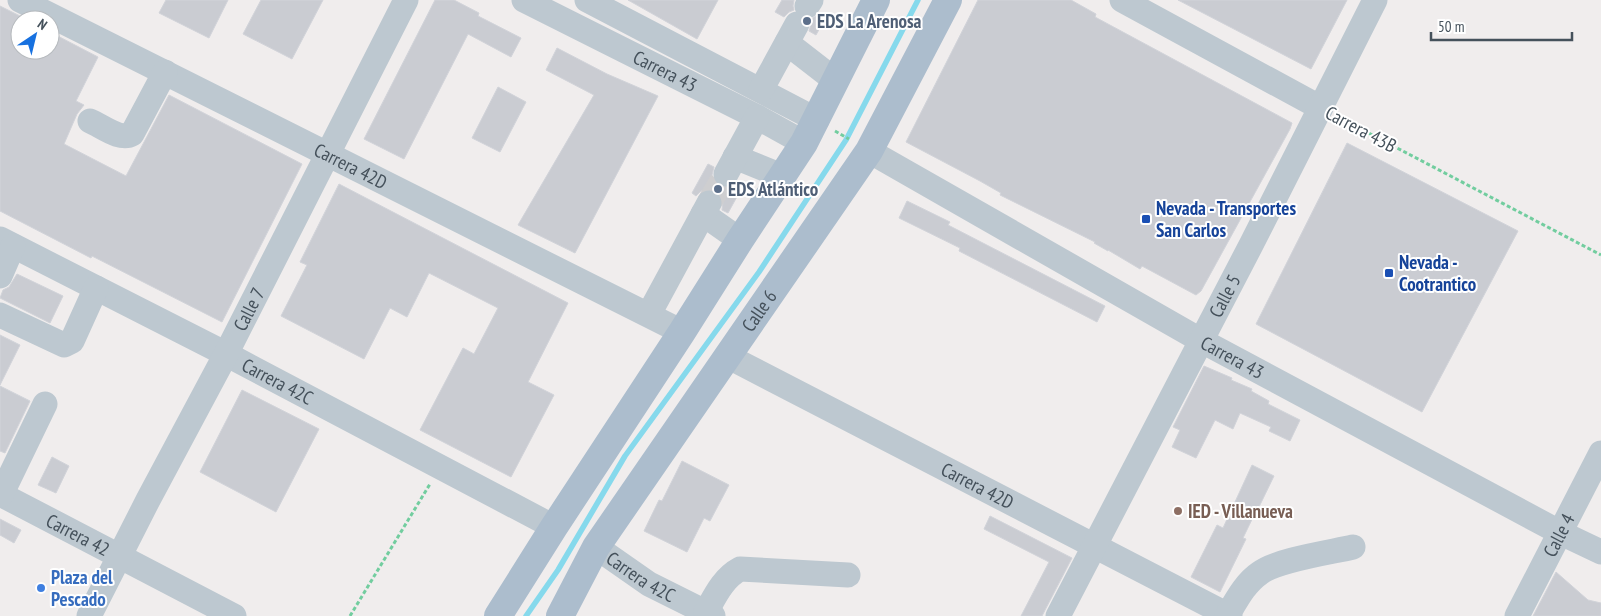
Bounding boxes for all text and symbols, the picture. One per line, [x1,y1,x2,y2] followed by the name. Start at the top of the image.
[817,9,922,33] place label: EDS La Arenosa
[10,10,60,60] north arrow
[1431,10,1572,42] scale bar
[34,15,51,34] text: N
[801,15,813,27] marker: EDS La Arenosa
[1438,17,1464,36] text: 50 m
[629,45,701,97] street label: Carrera 43
[1321,100,1401,158] street label: Carrera 43B
[310,138,391,194] street label: Carrera 42D
[728,177,818,201] place label: EDS Atlántico
[712,183,724,195] marker: EDS Atlántico
[1156,196,1296,242] place label: Nevada - Transportes San Carlos
[1140,213,1152,225] marker: Nevada - Transportes San Carlos
[1399,250,1476,296] place label: Nevada - Cootrantico
[1383,267,1395,279] marker: Nevada - Cootrantico
[1203,270,1246,321] street label: Calle 5
[228,283,270,335] street label: Calle 7
[736,285,782,336] street label: Calle 6
[1197,331,1268,384] street label: Carrera 43
[238,353,318,410] street label: Carrera 42C
[937,457,1018,514] street label: Carrera 42D
[1188,499,1293,523] place label: IED - Villanueva
[1172,505,1184,517] marker: IED - Villanueva
[42,508,114,561] street label: Carrera 42
[1538,509,1580,561] street label: Calle 4
[602,546,680,607] street label: Carrera 42C
[51,565,113,611] place label: Plaza del Pescado
[35,582,47,594] marker: Plaza del Pescado

